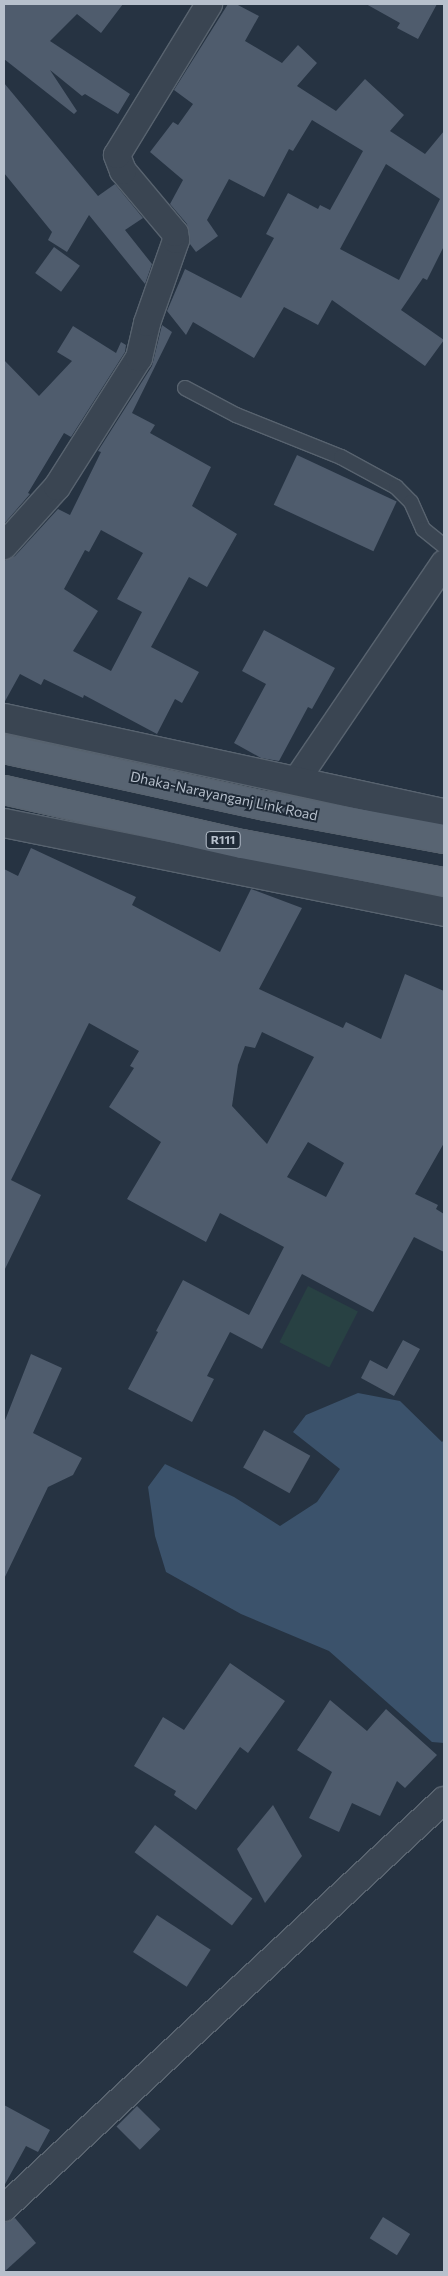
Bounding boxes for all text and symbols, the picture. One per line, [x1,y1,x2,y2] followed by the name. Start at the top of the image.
[129,768,319,824] street label: Dhaka-Narayanganj Link Road
[206,830,240,850] road number: R111

